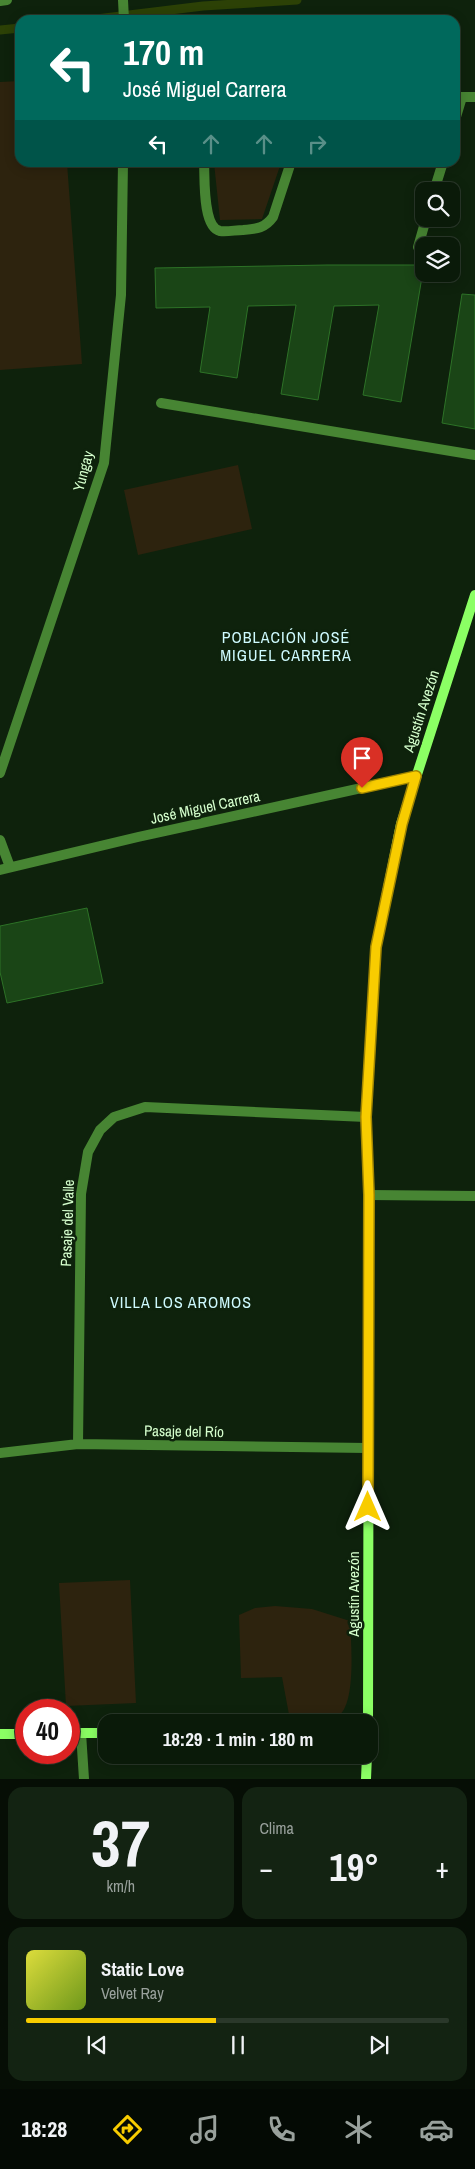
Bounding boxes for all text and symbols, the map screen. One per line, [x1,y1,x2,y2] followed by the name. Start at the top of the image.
[123,29,204,76] text: 170 m
[40,35,105,100] icon: left
[123,74,286,104] text: José Miguel Carrera
[144,130,172,158] icon: left
[197,130,225,158] icon: ahead
[250,130,278,158] icon: ahead
[303,130,331,158] icon: right
[415,182,460,282] map controls
[415,182,460,227] button: search
[415,237,460,282] button: layers
[68,448,99,494] street label: Yungay
[220,626,352,666] district label: POBLACIÓN JOSÉ MIGUEL CARRERA
[398,667,444,756] street label: Agustín Avezón
[341,737,383,788] pin
[348,744,376,772] icon: arrive
[148,785,262,829] street label: José Miguel Carrera
[55,1179,79,1267] street label: Pasaje del Valle
[110,1291,252,1313] district label: VILLA LOS AROMOS
[144,1420,224,1442] street label: Pasaje del Río
[341,1480,393,1532] position arrow
[343,1551,364,1638] street label: Agustín Avezón
[15,1699,80,1764] speed limit sign: 40
[163,1726,313,1752] text: 18:29 · 1 min · 180 m
[91,1799,150,1886] text: 37
[260,1817,294,1839] text: Clima
[329,1842,379,1893] text: 19°
[260,1849,273,1887] text: −
[436,1849,449,1887] text: +
[107,1875,135,1897] text: km/h
[101,1956,184,1982] text: Static Love
[101,1982,164,2004] text: Velvet Ray
[83,2031,111,2059] icon: previous
[224,2031,252,2059] icon: pause
[365,2031,393,2059] icon: next
[110,2112,145,2147] icon: directions
[187,2112,222,2147] icon: music
[264,2112,299,2147] icon: phone
[341,2112,376,2147] icon: climate
[419,2112,454,2147] icon: car
[21,2114,67,2144] text: 18:28

